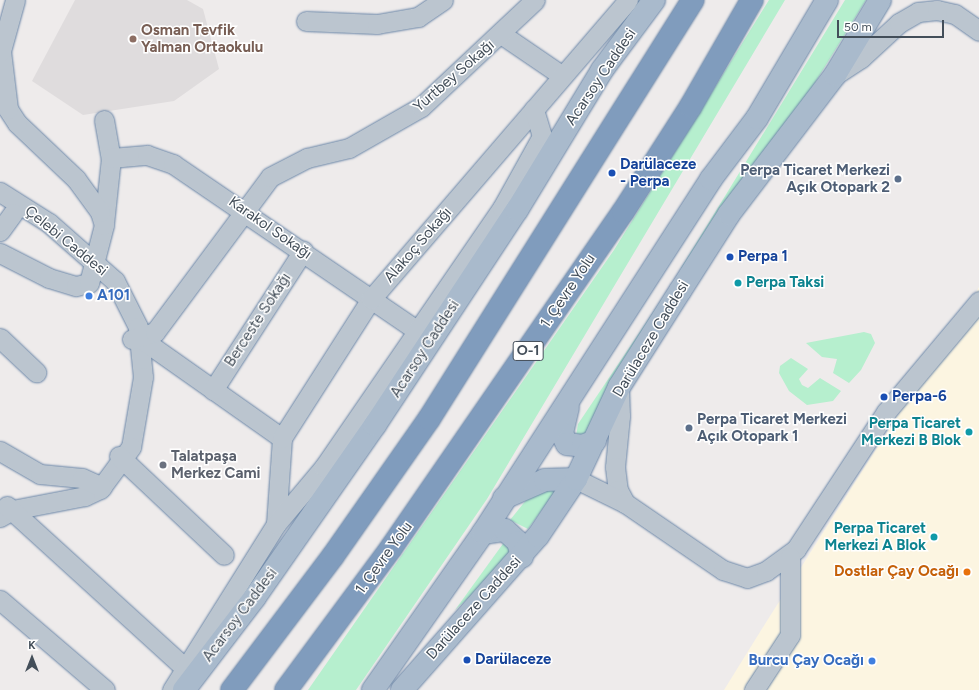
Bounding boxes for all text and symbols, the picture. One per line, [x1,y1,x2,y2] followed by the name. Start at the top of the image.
[839,12,946,38] scale bar
[844,20,872,34] text: 50 m
[141,21,263,56] place label: Osman Tevfik Yalman Ortaokulu
[562,25,640,129] street label: Acarsoy Caddesi
[128,34,138,44] marker: Osman Tevfik Yalman Ortaokulu
[410,36,498,116] street label: Yurtbey Sokağı
[620,155,696,190] place label: Darülaceze - Perpa
[740,161,890,196] place label: Perpa Ticaret Merkezi Açık Otopark 2
[607,168,617,178] marker: Darülaceze - Perpa
[893,174,903,184] marker: Perpa Ticaret Merkezi Açık Otopark 2
[225,193,315,263] street label: Karakol Sokağı
[21,202,111,280] street label: Çelebi Caddesi
[380,204,456,286] street label: Alakoç Sokağı
[738,248,788,266] place label: Perpa 1
[537,251,599,331] street label: 1. Çevre Yolu
[725,252,735,262] marker: Perpa 1
[221,270,295,370] street label: Berceste Sokağı
[746,274,824,292] place label: Perpa Taksi
[609,278,693,400] street label: Darülaceze Caddesi
[733,278,743,288] marker: Perpa Taksi
[97,287,130,305] place label: A101
[84,291,94,301] marker: A101
[387,297,463,401] street label: Acarsoy Caddesi
[512,339,544,363] road number: O-1
[892,388,947,406] place label: Perpa-6
[879,392,889,402] marker: Perpa-6
[697,410,847,445] place label: Perpa Ticaret Merkezi Açık Otopark 1
[861,414,961,449] place label: Perpa Ticaret Merkezi B Blok
[684,423,694,433] marker: Perpa Ticaret Merkezi Açık Otopark 1
[964,427,974,437] marker: Perpa Ticaret Merkezi B Blok
[171,447,260,482] place label: Talatpaşa Merkez Cami
[158,460,168,470] marker: Talatpaşa Merkez Cami
[352,518,416,598] street label: 1. Çevre Yolu
[825,519,926,554] place label: Perpa Ticaret Merkezi A Blok
[929,532,939,542] marker: Perpa Ticaret Merkezi A Blok
[423,553,525,663] street label: Darülaceze Caddesi
[834,563,959,581] place label: Dostlar Çay Ocağı
[199,565,281,665] street label: Acarsoy Caddesi
[962,567,972,577] marker: Dostlar Çay Ocağı
[12,638,52,678] north arrow
[28,639,36,652] text: K
[475,651,551,669] place label: Darülaceze
[749,652,864,670] place label: Burcu Çay Ocağı
[462,655,472,665] marker: Darülaceze
[867,656,877,666] marker: Burcu Çay Ocağı

